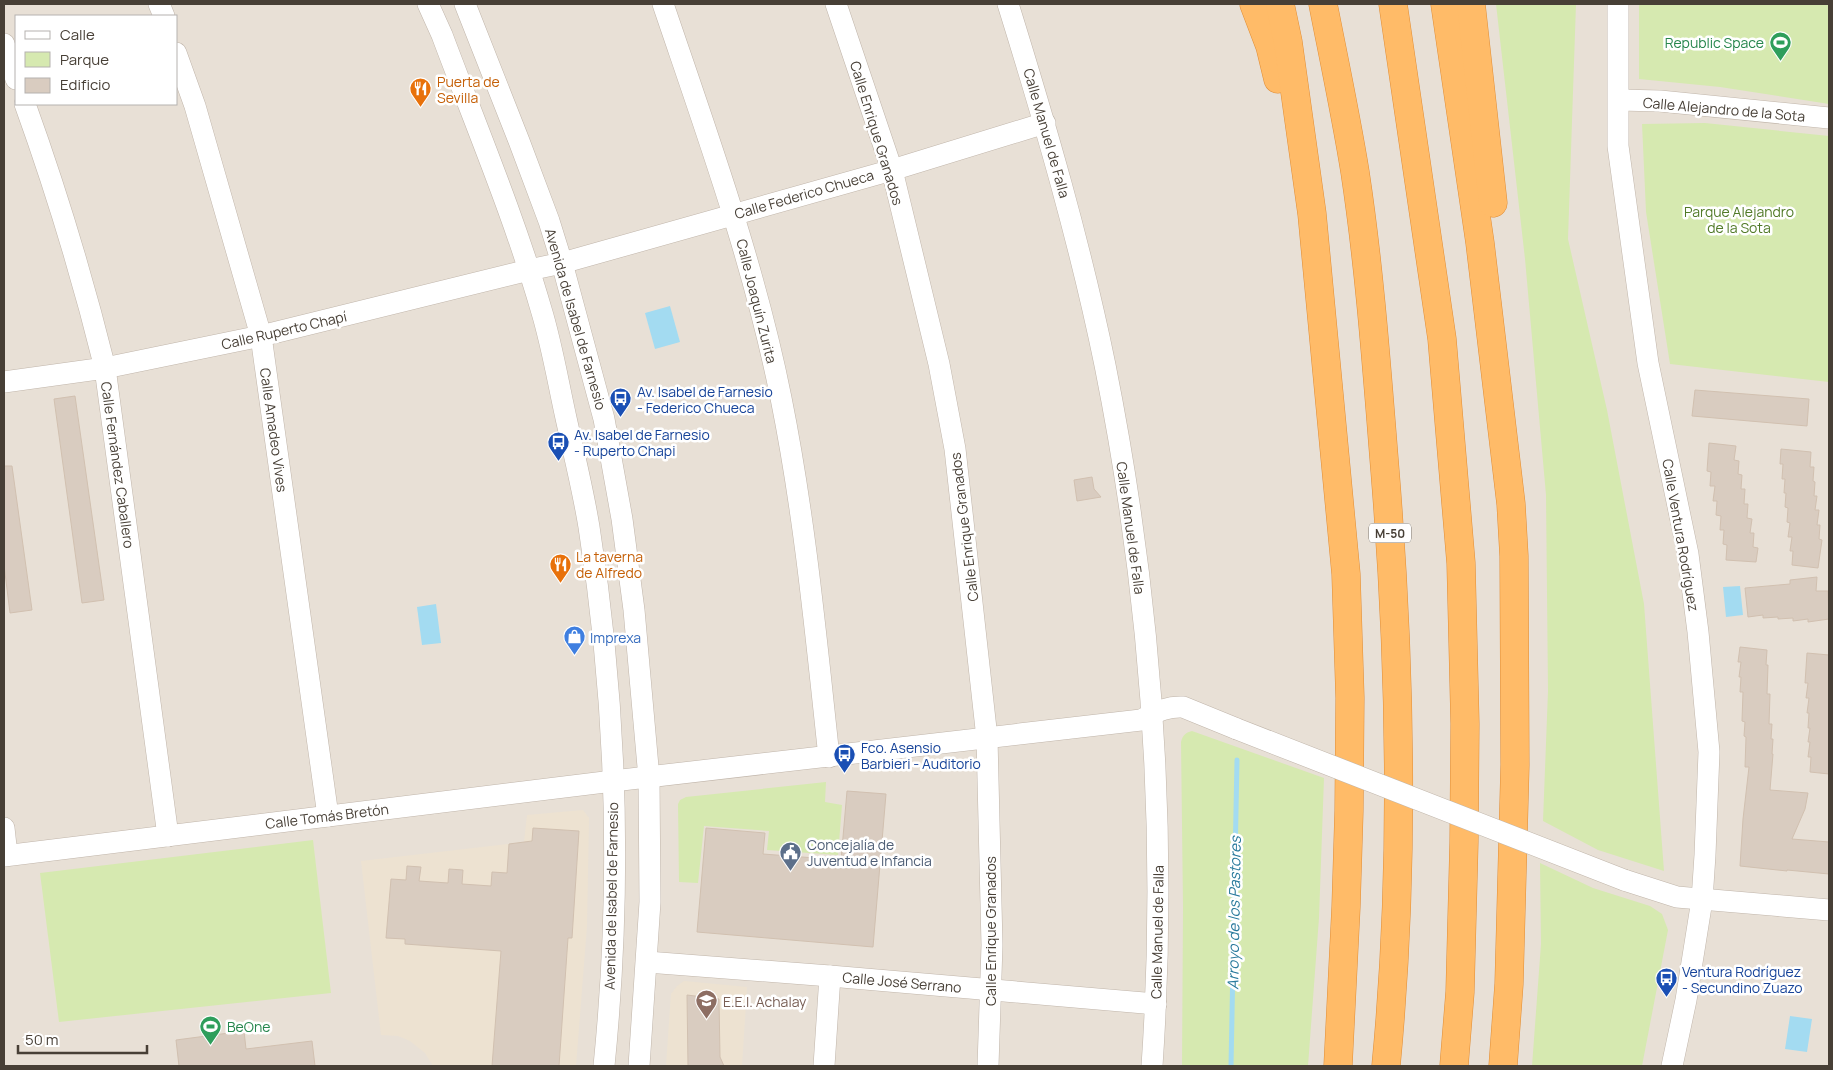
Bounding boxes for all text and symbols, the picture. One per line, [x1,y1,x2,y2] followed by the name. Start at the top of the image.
[15,15,178,105] legend
[60,24,95,45] text: Calle
[1768,30,1792,61] sports icon: Republic Space
[1665,33,1764,52] place label: Republic Space
[60,49,109,70] text: Parque
[846,59,908,207] street label: Calle Enrique Granados
[1019,66,1075,200] street label: Calle Manuel de Falla
[437,72,500,107] place label: Puerta de Sevilla
[60,74,111,95] text: Edificio
[409,77,433,108] restaurant icon: Puerta de Sevilla
[1642,92,1806,126] street label: Calle Alejandro de la Sota
[732,165,876,223] street label: Calle Federico Chueca
[1684,202,1794,237] park label: Parque Alejandro de la Sota
[541,226,611,412] street label: Avenida de Isabel de Farnesio
[732,237,782,365] street label: Calle Joaquín Zurita
[219,306,349,354] street label: Calle Ruperto Chapí
[256,367,292,493] street label: Calle Amadeo Vives
[97,380,139,550] street label: Calle Fernández Caballero
[637,382,773,417] place label: Av. Isabel de Farnesio - Federico Chueca
[609,387,633,418] bus stop icon: Av. Isabel de Farnesio - Federico Chueca
[574,425,710,460] place label: Av. Isabel de Farnesio - Ruperto Chapi
[546,430,570,461] bus stop icon: Av. Isabel de Farnesio - Ruperto Chapi
[945,451,983,603] street label: Calle Enrique Granados
[1658,457,1704,613] street label: Calle Ventura Rodríguez
[1112,460,1150,596] street label: Calle Manuel de Falla
[1369,524,1411,542] road number: M-50
[576,547,643,582] place label: La taverna de Alfredo
[548,552,572,583] restaurant icon: La taverna de Alfredo
[562,625,586,656] shop icon: Imprexa
[590,628,641,647] place label: Imprexa
[861,738,981,773] place label: Fco. Asensio Barbieri - Auditorio
[833,743,857,774] bus stop icon: Fco. Asensio Barbieri - Auditorio
[264,799,390,833] street label: Calle Tomás Bretón
[600,802,622,990] street label: Avenida de Isabel de Farnesio
[807,835,932,870] place label: Concejalía de Juventud e Infancia
[1222,835,1246,990] water label: Arroyo de los Pastores
[779,840,803,871] public building icon: Concejalía de Juventud e Infancia
[981,856,1000,1006] street label: Calle Enrique Granados
[1146,865,1168,999] street label: Calle Manuel de Falla
[1682,962,1803,997] place label: Ventura Rodríguez - Secundino Zuazo
[842,967,962,997] street label: Calle José Serrano
[1654,967,1678,998] bus stop icon: Ventura Rodríguez - Secundino Zuazo
[695,989,719,1020] school or university icon: E.E.I. Achalay
[723,992,807,1011] place label: E.E.I. Achalay
[199,1014,223,1045] sports icon: BeOne
[227,1017,270,1036] place label: BeOne
[18,1022,146,1054] scale bar
[25,1029,59,1050] text: 50 m

